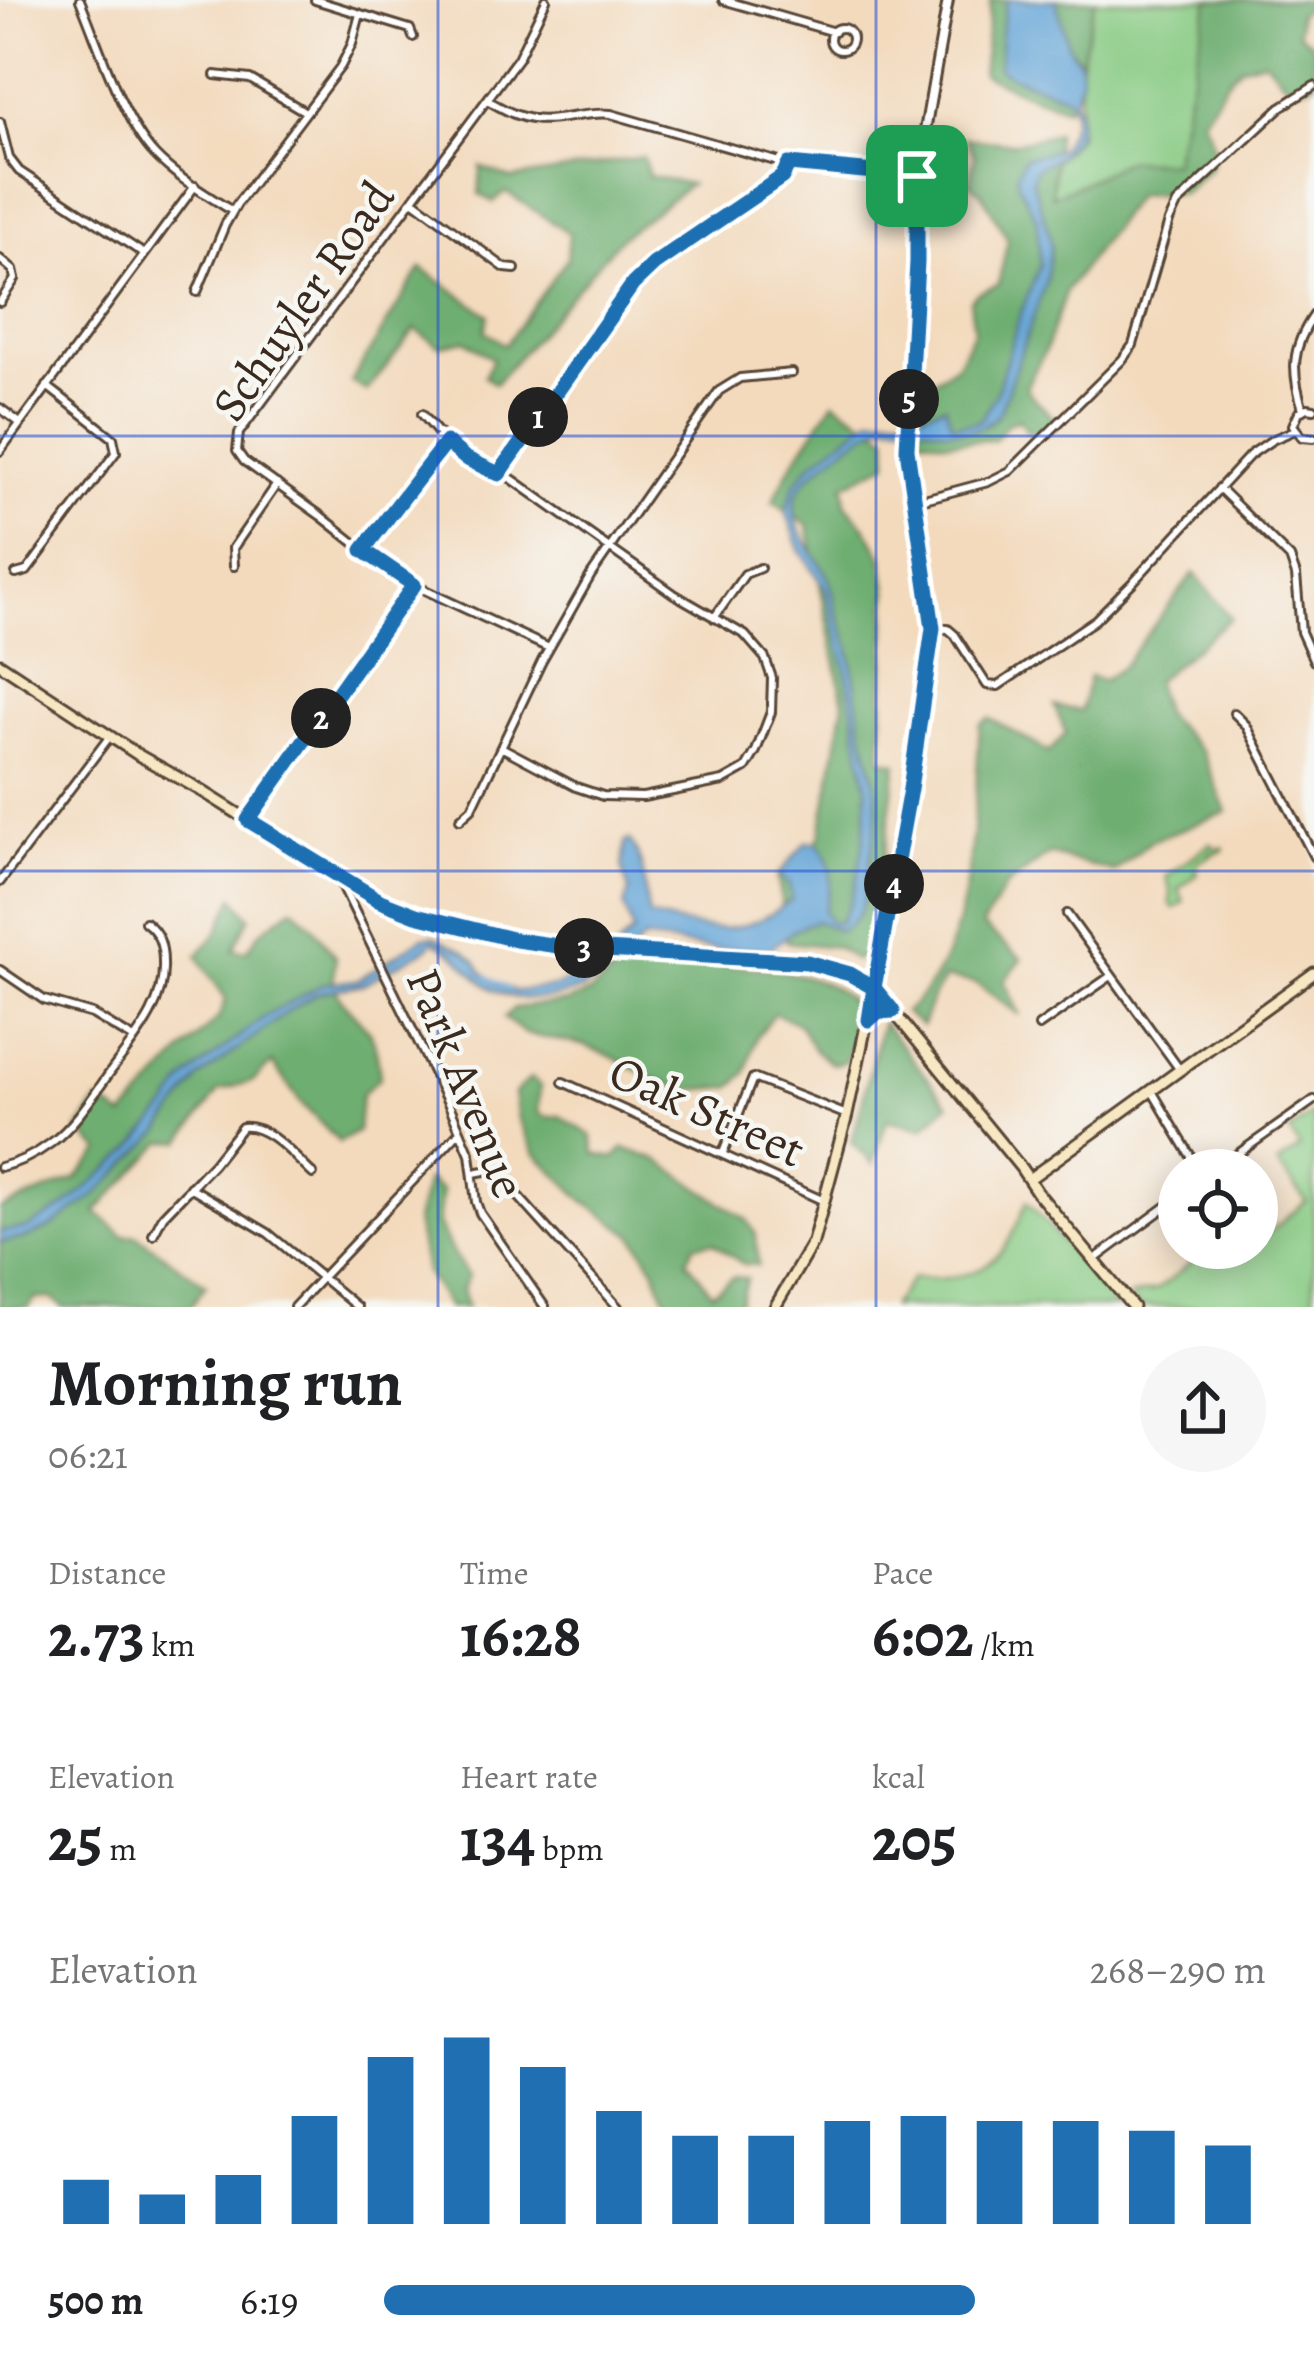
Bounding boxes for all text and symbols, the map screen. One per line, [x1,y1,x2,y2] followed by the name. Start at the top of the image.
[866,125,968,227] pin
[884,143,950,209] icon: arrive
[196,168,410,434] street label: Schuyler Road
[879,369,939,429] pin: 5
[902,376,916,421] text: 5
[508,387,568,447] pin: 1
[532,394,544,439] text: 1
[291,688,351,748] pin: 2
[313,695,329,740] text: 2
[864,854,924,914] pin: 4
[886,861,902,906] text: 4
[554,918,614,978] pin: 3
[577,925,591,970] text: 3
[390,958,542,1208] street label: Park Avenue
[599,1039,815,1183] street label: Oak Street
[1158,1149,1278,1269] map controls
[1158,1149,1278,1269] button: locate
[48,1338,403,1428] text: Morning run
[1140,1346,1266,1472] button: share
[48,1428,128,1481] text: 06:21
[48,1550,166,1595] text: Distance
[460,1550,529,1595] text: Time
[872,1550,933,1595] text: Pace
[48,1595,145,1677] text: 2.73
[460,1595,582,1677] text: 16:28
[872,1595,973,1677] text: 6:02
[145,1622,195,1667] text: km
[973,1622,1035,1667] text: /km
[48,1754,175,1799] text: Elevation
[460,1754,598,1799] text: Heart rate
[872,1754,925,1799] text: kcal
[48,1799,103,1881] text: 25
[460,1799,535,1881] text: 134
[872,1799,957,1881] text: 205
[103,1826,137,1871] text: m
[535,1826,604,1871] text: bpm
[48,1943,198,1996] text: Elevation
[1090,1943,1266,1996] text: 268–290 m
[48,2274,143,2327] text: 500 m
[240,2274,298,2327] text: 6:19

